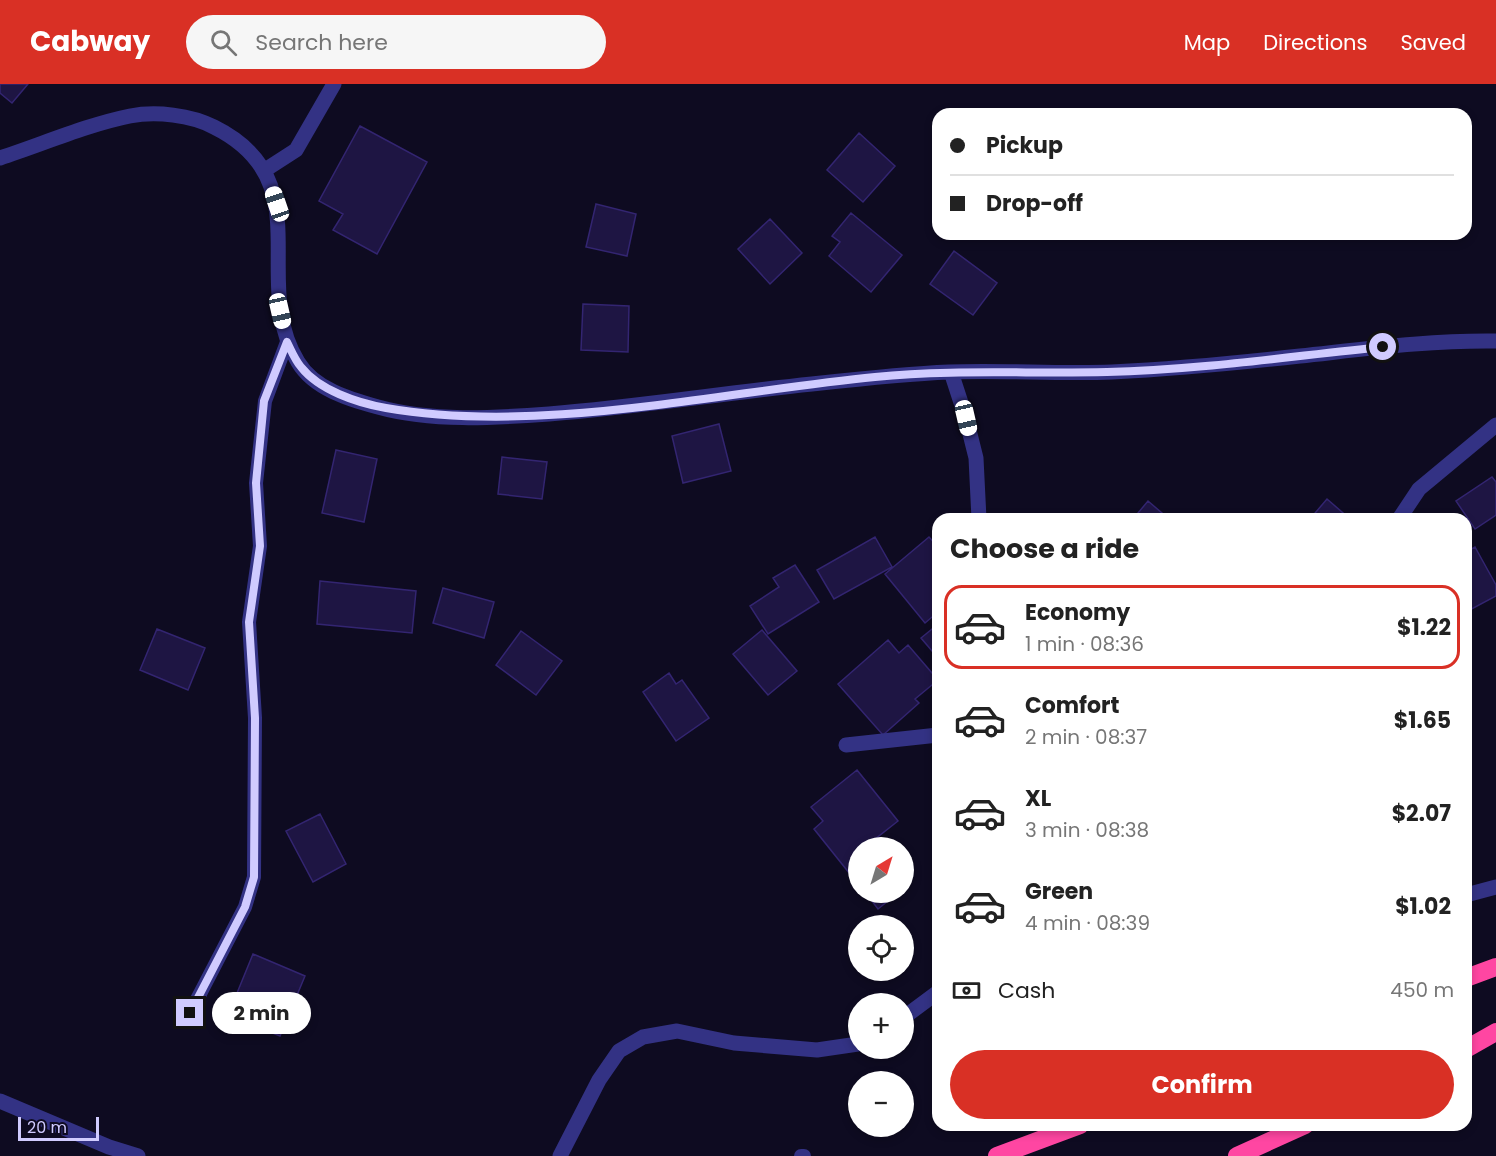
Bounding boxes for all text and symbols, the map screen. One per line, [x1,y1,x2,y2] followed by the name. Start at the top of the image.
[186,15,606,69] search box
[30,22,150,61] text: Cabway
[207,26,240,59] icon: search
[255,27,388,58] text: Search here
[1184,28,1230,57] text: Map
[1263,28,1367,57] text: Directions
[1400,28,1466,57] text: Saved
[986,130,1063,161] text: Pickup
[263,184,291,224] car
[986,188,1083,219] text: Drop-off
[267,291,293,331] car
[1369,333,1396,360] route start
[953,398,979,438] car
[950,530,1139,567] text: Choose a ride
[1025,597,1130,628] text: Economy
[953,600,1007,654] icon: car
[1397,612,1451,643] text: $1.22
[1025,630,1144,658] text: 1 min · 08:36
[1025,690,1119,721] text: Comfort
[953,693,1007,747] icon: car
[1394,705,1451,736] text: $1.65
[1025,723,1147,751] text: 2 min · 08:37
[1025,783,1051,814] text: XL
[953,786,1007,840] icon: car
[1392,798,1451,829] text: $2.07
[1025,816,1149,844] text: 3 min · 08:38
[848,837,914,903] north arrow
[848,837,914,1137] map controls
[1025,876,1093,907] text: Green
[953,879,1007,933] icon: car
[1395,891,1451,922] text: $1.02
[1025,909,1150,937] text: 4 min · 08:39
[848,915,914,981] button: locate
[950,974,983,1007] icon: cash
[998,975,1055,1006] text: Cash
[1390,976,1454,1004] text: 450 m
[211,992,310,1034] callout: 2 min
[848,993,914,1059] button: +
[176,999,203,1026] route end
[233,999,290,1027] text: 2 min
[950,1050,1454,1119] button: Confirm
[848,1071,914,1137] button: −
[18,1114,99,1142] scale bar
[27,1116,67,1139] text: 20 m

